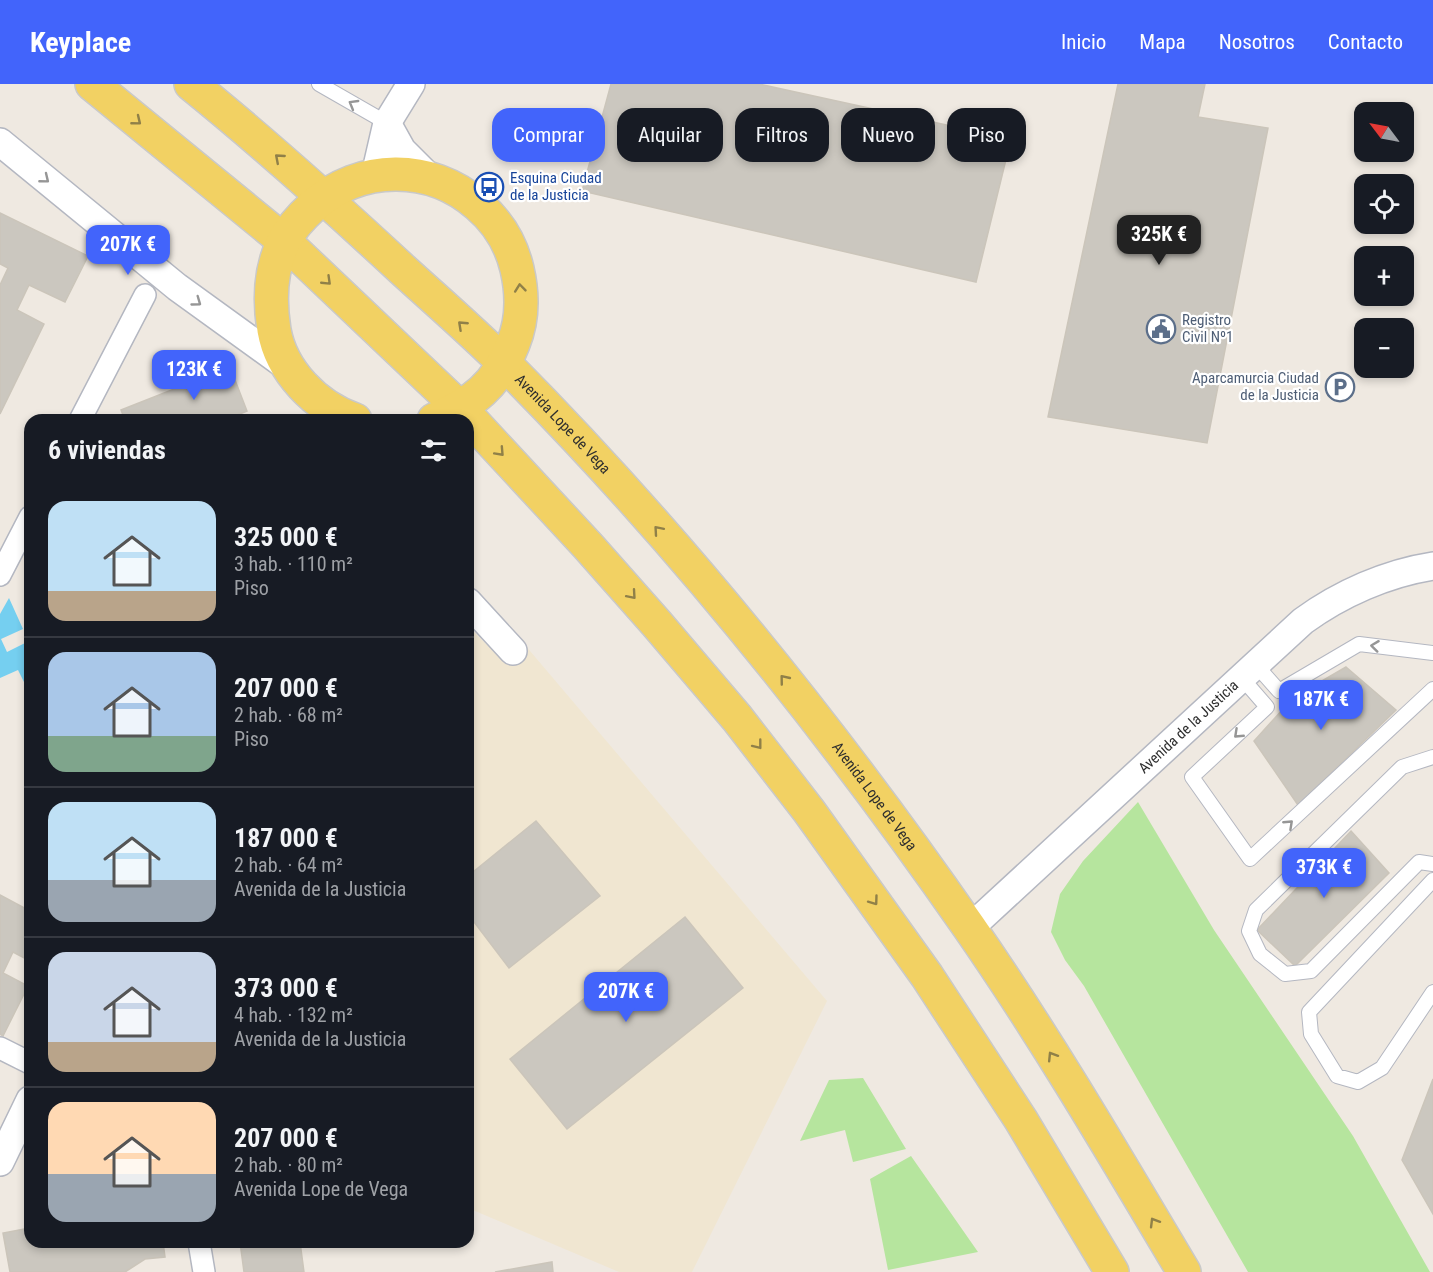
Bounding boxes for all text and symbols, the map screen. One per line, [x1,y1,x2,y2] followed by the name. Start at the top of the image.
[30,26,131,59] text: Keyplace
[1061,30,1106,54] text: Inicio
[1139,30,1186,54] text: Mapa
[1219,30,1295,54] text: Nosotros
[1328,30,1403,54] text: Contacto
[349,99,359,111] one-way arrow
[1354,102,1414,162] north arrow
[1354,102,1414,378] map controls
[492,108,605,162] chip: Comprar
[617,108,723,162] chip: Alquilar
[735,108,829,162] chip: Filtros
[841,108,935,162] chip: Nuevo
[947,108,1026,162] chip: Piso
[131,113,142,124] one-way arrow
[276,154,286,165] one-way arrow
[510,169,602,204] place label: Esquina Ciudad de la Justicia
[473,171,505,203] bus stop icon: Esquina Ciudad de la Justicia
[38,172,49,183] one-way arrow
[1354,174,1414,234] button: locate
[1110,215,1208,266] pin: 325K €
[1131,222,1187,246] text: 325K €
[79,225,177,276] pin: 207K €
[100,232,156,256] text: 207K €
[1354,246,1414,306] button: +
[320,274,330,285] one-way arrow
[515,283,527,292] one-way arrow
[190,294,201,305] one-way arrow
[1182,311,1233,346] place label: Registro Civil Nº1
[1145,313,1177,345] public building icon: Registro Civil Nº1
[1354,318,1414,378] button: −
[459,321,470,332] one-way arrow
[145,350,243,401] pin: 123K €
[166,357,222,381] text: 123K €
[1192,369,1319,404] place label: Aparcamurcia Ciudad de la Justicia
[511,370,614,478] street label: Avenida Lope de Vega
[1324,371,1356,403] parking icon: Aparcamurcia Ciudad de la Justicia
[417,434,450,467] icon: filters
[48,435,166,465] text: 6 viviendas
[493,444,504,455] one-way arrow
[234,522,338,552] text: 325 000 €
[96,525,168,597] icon: home
[655,526,666,537] one-way arrow
[234,552,353,576] text: 3 hab. · 110 m²
[234,576,269,600] text: Piso
[625,589,636,599] one-way arrow
[1370,640,1380,653] one-way arrow
[234,673,338,703] text: 207 000 €
[780,675,791,686] one-way arrow
[96,676,168,748] icon: home
[1135,676,1242,777] street label: Avenida de la Justicia
[1272,680,1370,731] pin: 187K €
[1293,687,1349,711] text: 187K €
[234,703,343,727] text: 2 hab. · 68 m²
[234,727,269,751] text: Piso
[1234,727,1245,738] one-way arrow
[750,738,761,749] one-way arrow
[828,739,921,854] street label: Avenida Lope de Vega
[1281,820,1292,831] one-way arrow
[234,823,338,853] text: 187 000 €
[96,826,168,898] icon: home
[1275,848,1373,899] pin: 373K €
[234,853,343,877] text: 2 hab. · 64 m²
[1296,855,1352,879] text: 373K €
[234,877,406,901] text: Avenida de la Justicia
[867,895,878,906] one-way arrow
[577,972,675,1023] pin: 207K €
[234,973,338,1003] text: 373 000 €
[96,976,168,1048] icon: home
[598,979,654,1003] text: 207K €
[234,1003,353,1027] text: 4 hab. · 132 m²
[234,1027,406,1051] text: Avenida de la Justicia
[1048,1052,1060,1062] one-way arrow
[234,1123,338,1153] text: 207 000 €
[96,1126,168,1198] icon: home
[234,1153,343,1177] text: 2 hab. · 80 m²
[234,1177,408,1201] text: Avenida Lope de Vega
[1150,1218,1162,1228] one-way arrow

